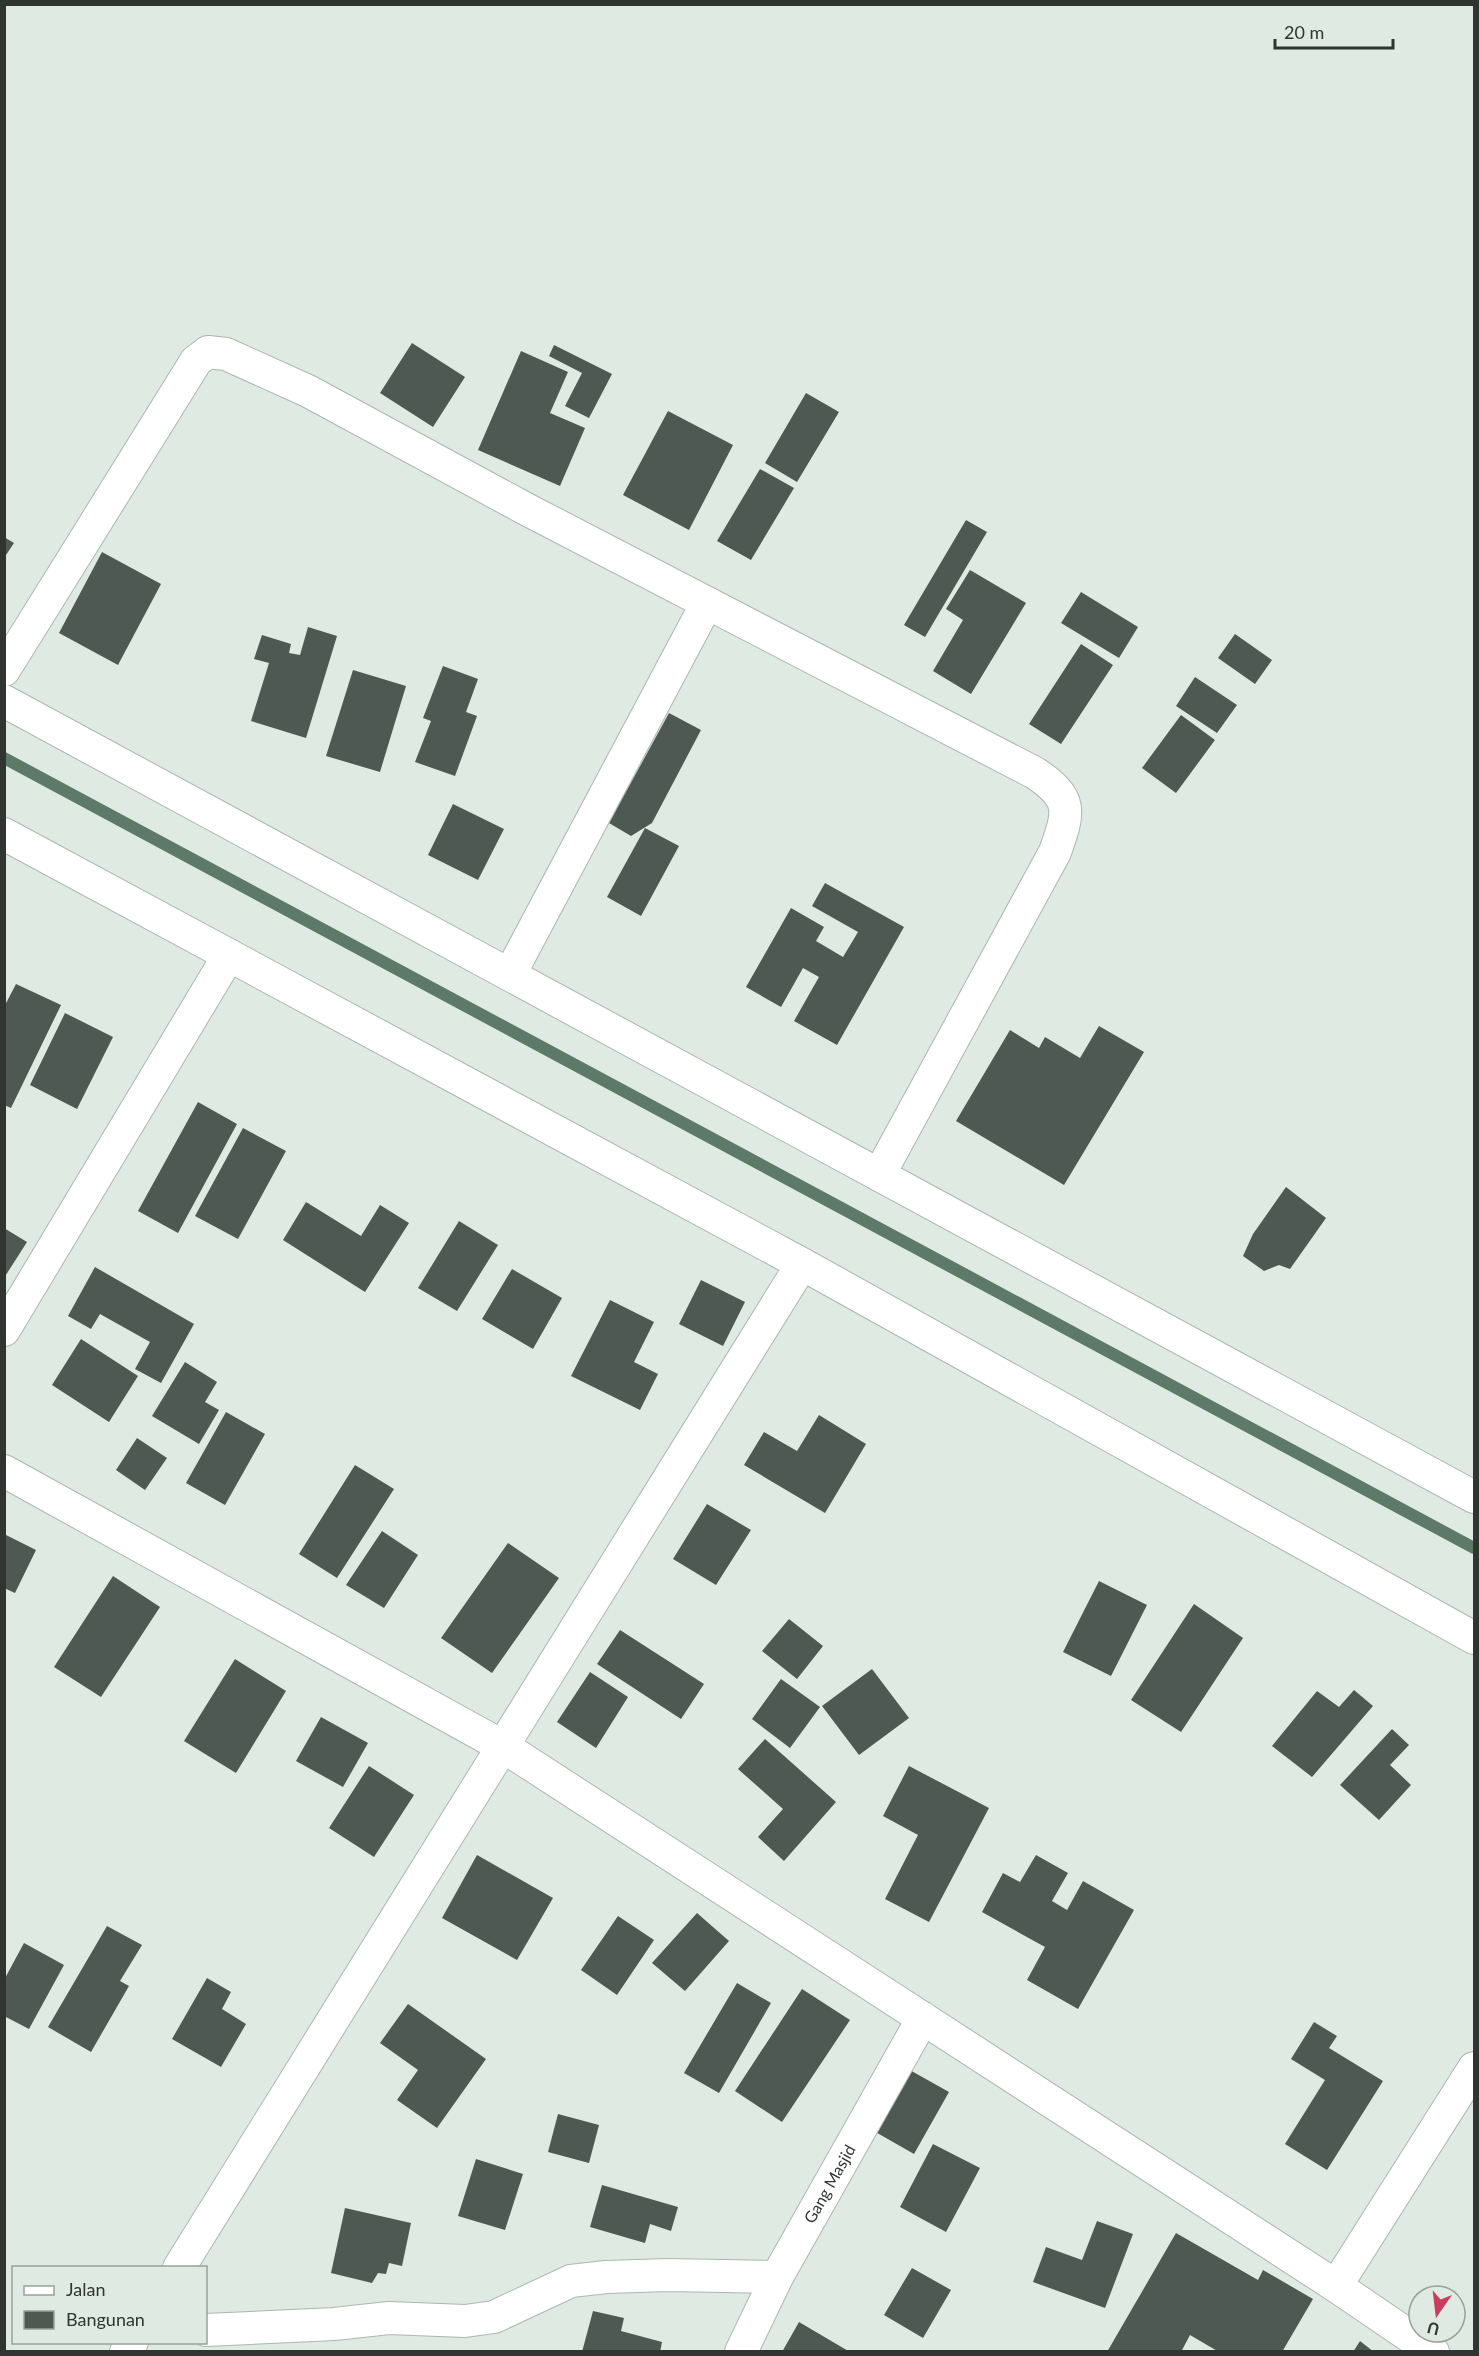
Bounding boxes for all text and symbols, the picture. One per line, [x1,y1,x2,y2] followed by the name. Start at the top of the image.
[1275,12,1394,50] scale bar
[1284,21,1324,43] text: 20 m
[799,2141,859,2226] street label: Gang Masjid
[12,2266,207,2344] legend
[66,2278,105,2300] text: Jalan
[1407,2284,1467,2344] north arrow
[66,2308,145,2330] text: Bangunan
[1425,2318,1441,2340] text: U

